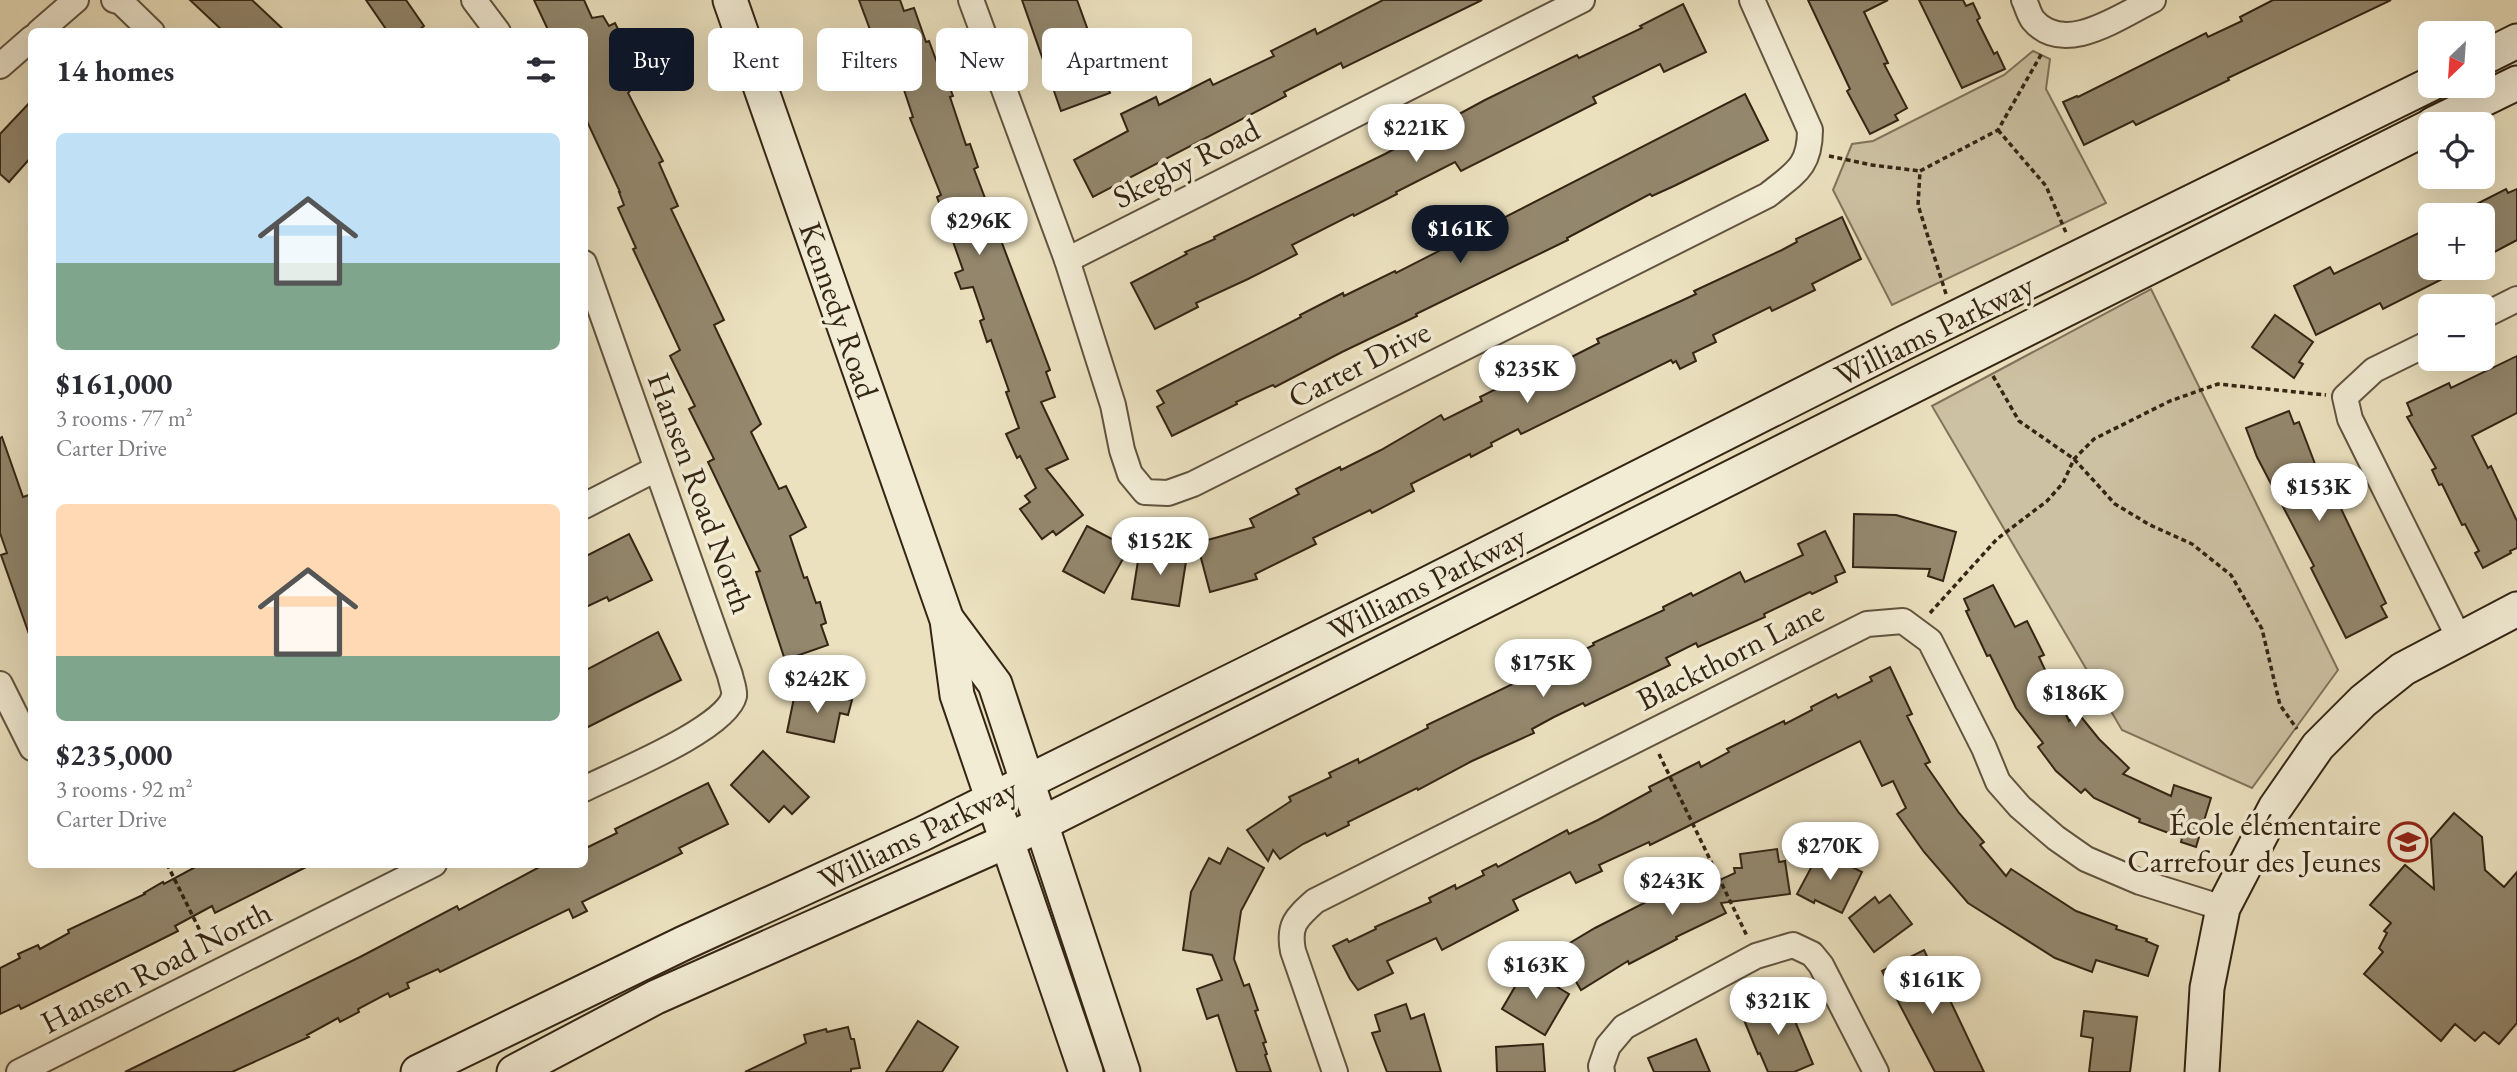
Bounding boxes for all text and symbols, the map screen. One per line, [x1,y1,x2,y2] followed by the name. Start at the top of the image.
[2418,21,2496,98] north arrow
[2418,21,2495,371] map controls
[609,28,694,91] chip: Buy
[708,28,803,91] chip: Rent
[817,28,922,91] chip: Filters
[936,28,1028,91] chip: New
[1042,28,1192,91] chip: Apartment
[56,51,174,90] text: 14 homes
[522,51,560,89] icon: filters
[1367,104,1465,164] pin: $221K
[1105,108,1267,218] street label: Skegby Road
[1384,112,1448,142] text: $221K
[2418,112,2495,189] button: locate
[245,178,371,304] icon: home
[930,198,1028,257] pin: $296K
[2418,203,2495,280] button: +
[947,205,1011,235] text: $296K
[1411,205,1509,265] pin: $161K
[1428,213,1492,243] text: $161K
[789,216,889,404] street label: Kennedy Road
[1827,263,2041,396] street label: Williams Parkway
[2418,294,2495,371] button: −
[1281,310,1437,418] street label: Carter Drive
[1478,346,1576,405] pin: $235K
[1495,353,1559,383] text: $235K
[56,364,172,403] text: $161,000
[638,367,764,619] street label: Hansen Road North
[56,403,193,433] text: 3 rooms · 77 m²
[56,433,167,463] text: Carter Drive
[2270,463,2368,523] pin: $153K
[2287,471,2351,501] text: $153K
[1321,515,1534,651] street label: Williams Parkway
[1111,518,1209,577] pin: $152K
[1128,525,1192,555] text: $152K
[245,549,371,675] icon: home
[1629,590,1831,720] street label: Blackthorn Lane
[1494,640,1592,699] pin: $175K
[1511,647,1575,677] text: $175K
[768,656,866,715] pin: $242K
[785,663,849,693] text: $242K
[2026,670,2124,729] pin: $186K
[2043,677,2107,707] text: $186K
[56,735,172,774] text: $235,000
[811,767,1025,900] street label: Williams Parkway
[56,774,193,804] text: 3 rooms · 92 m²
[2127,803,2381,882] place label: École élémentaire Carrefour des Jeunes
[56,804,167,834] text: Carter Drive
[2387,821,2429,863] school or university icon: École élémentaire Carrefour des Jeunes
[1781,822,1879,882] pin: $270K
[1798,830,1862,860] text: $270K
[1623,858,1721,917] pin: $243K
[1640,865,1704,895] text: $243K
[34,891,278,1043] street label: Hansen Road North
[1487,942,1585,1001] pin: $163K
[1504,949,1568,979] text: $163K
[1883,956,1981,1016] pin: $161K
[1900,964,1964,994] text: $161K
[1729,978,1827,1037] pin: $321K
[1746,985,1810,1015] text: $321K

